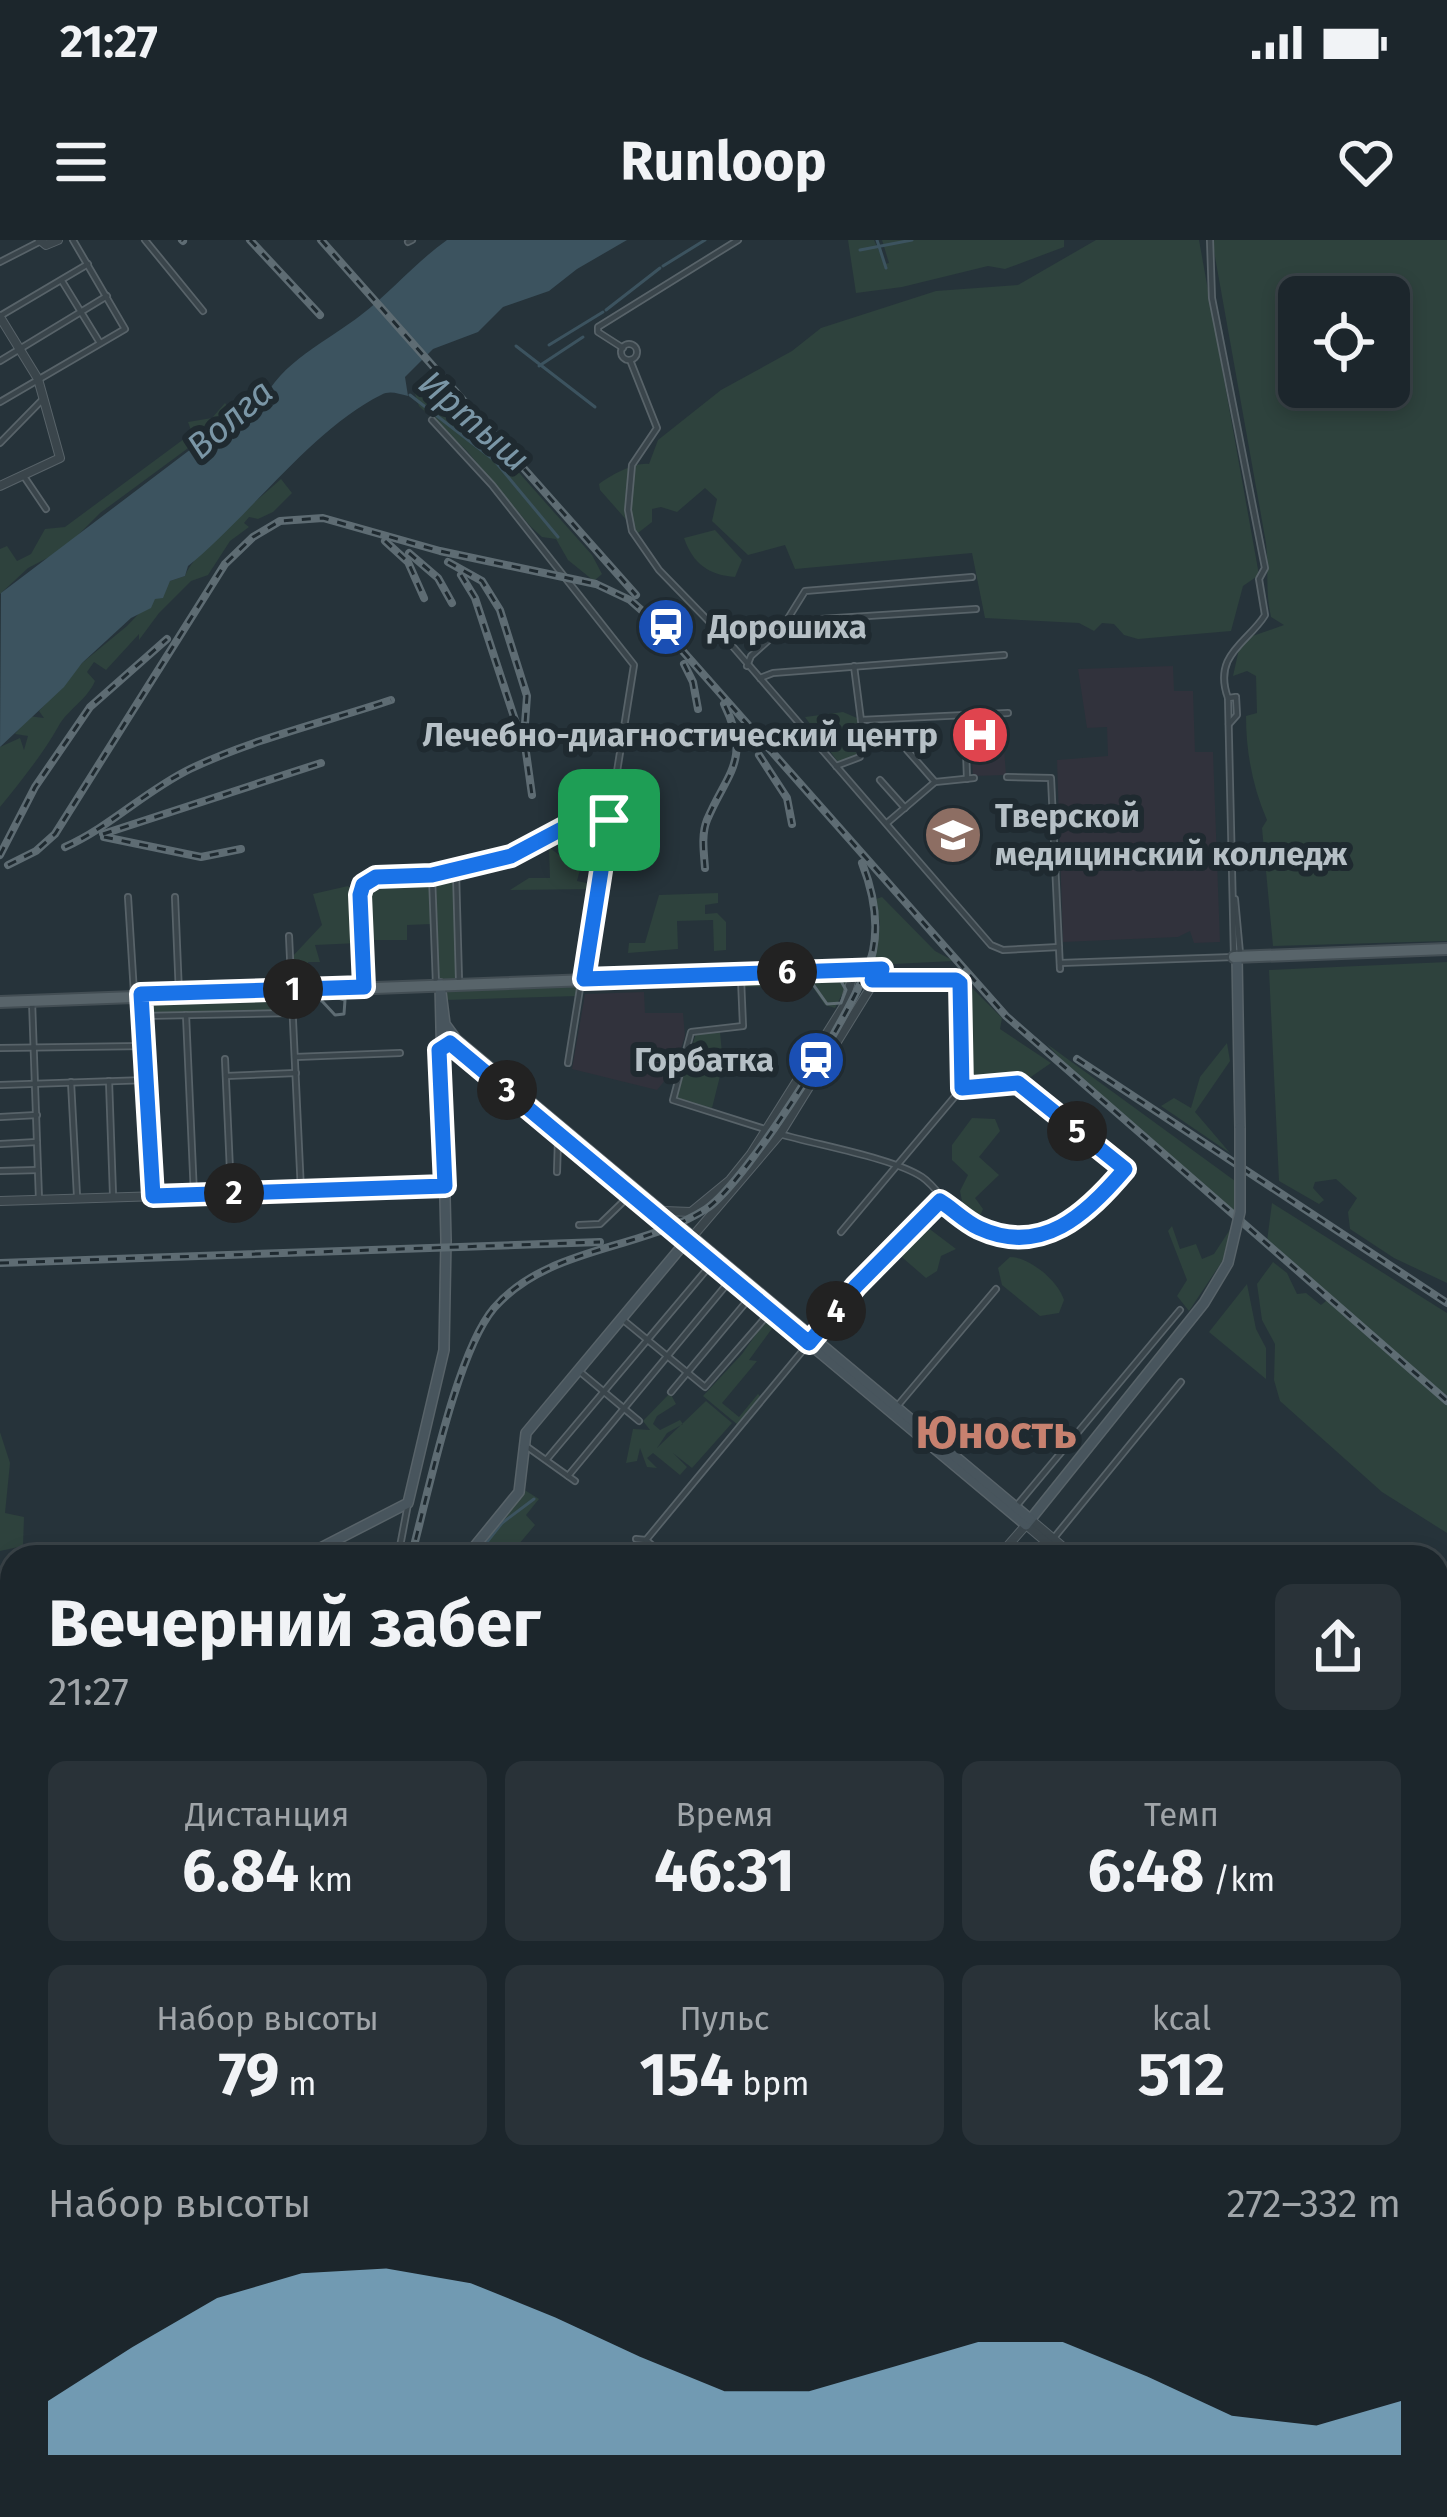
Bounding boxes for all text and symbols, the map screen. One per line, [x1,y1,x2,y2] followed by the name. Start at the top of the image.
[60,15,158,69] text: 21:27
[48,129,114,195] icon: menu
[1333,129,1399,195] icon: heart
[620,130,827,194] text: Runloop
[1278,276,1410,408] map controls
[1278,276,1410,408] button: locate
[410,361,538,481] water label: Иртыш
[178,370,282,468] water label: Волга
[635,596,697,658] station icon: Дорошиха
[707,607,867,647] place label: Дорошиха
[949,704,1011,766] hospital icon: Лечебно-диагностический центр
[423,715,938,755] place label: Лечебно-диагностический центр
[558,769,660,871] pin
[576,787,642,853] icon: arrive
[995,796,1347,874] place label: Тверской медицинский колледж
[922,804,984,866] school or university icon: Тверской медицинский колледж
[757,942,817,1002] pin: 6
[778,952,796,992] text: 6
[263,959,323,1019] pin: 1
[285,969,301,1009] text: 1
[785,1029,847,1091] station icon: Горбатка
[634,1040,774,1080] place label: Горбатка
[477,1060,537,1120] pin: 3
[498,1070,516,1110] text: 3
[1047,1101,1107,1161] pin: 5
[1068,1111,1086,1151] text: 5
[204,1163,264,1223] pin: 2
[225,1173,243,1213] text: 2
[806,1281,866,1341] pin: 4
[827,1291,845,1331] text: 4
[916,1406,1076,1460] district label: Юность
[48,1584,541,1663] text: Вечерний забег
[1275,1584,1401,1710] button: share
[48,1669,129,1715] text: 21:27
[185,1795,350,1835] text: Дистанция
[676,1795,773,1835] text: Время
[1144,1795,1219,1835] text: Темп
[182,1835,299,1907] text: 6.84
[654,1835,795,1907] text: 46:31
[1088,1835,1204,1907] text: 6:48
[299,1860,353,1900] text: km
[1204,1860,1275,1900] text: /km
[156,1999,379,2039] text: Набор высоты
[680,1999,769,2039] text: Пульс
[1152,1999,1211,2039] text: kcal
[219,2039,279,2111] text: 79
[639,2039,733,2111] text: 154
[1138,2039,1225,2111] text: 512
[279,2064,316,2104] text: m
[733,2064,810,2104] text: bpm
[48,2181,311,2227] text: Набор высоты
[1227,2181,1401,2227] text: 272–332 m

